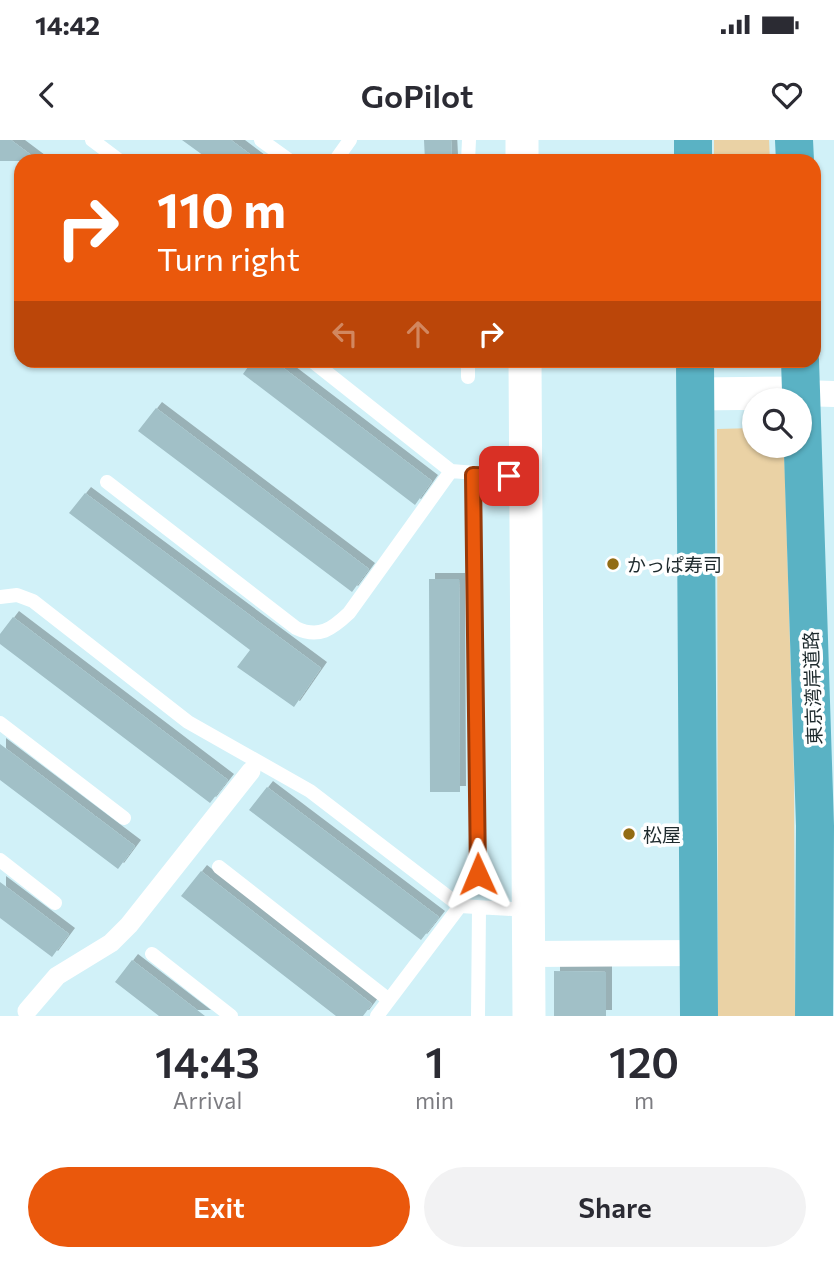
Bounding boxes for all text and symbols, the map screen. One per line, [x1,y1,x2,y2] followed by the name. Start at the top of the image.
[35,9,100,40] text: 14:42
[361,75,473,115] text: GoPilot
[28,76,66,114] icon: back
[768,76,806,114] icon: heart
[157,178,286,238] text: 110 m
[42,182,133,273] icon: right
[157,238,300,278] text: Turn right
[326,315,364,353] icon: left
[399,315,437,353] icon: ahead
[472,315,510,353] icon: right
[742,388,812,458] map controls
[742,388,812,458] button: search
[479,446,539,506] pin
[490,457,528,495] icon: arrive
[627,553,722,576] place label: かっぱ寿司
[605,556,621,572] marker: かっぱ寿司
[799,631,825,745] street label: 東京湾岸道路
[643,823,681,846] place label: 松屋
[621,826,637,842] marker: 松屋
[441,837,515,911] position arrow
[155,1035,260,1087] text: 14:43
[425,1035,444,1087] text: 1
[609,1035,679,1087] text: 120
[173,1086,242,1114] text: Arrival
[415,1086,454,1114] text: min
[634,1086,654,1114] text: m
[28,1167,410,1247] button: Exit
[424,1167,806,1247] button: Share

